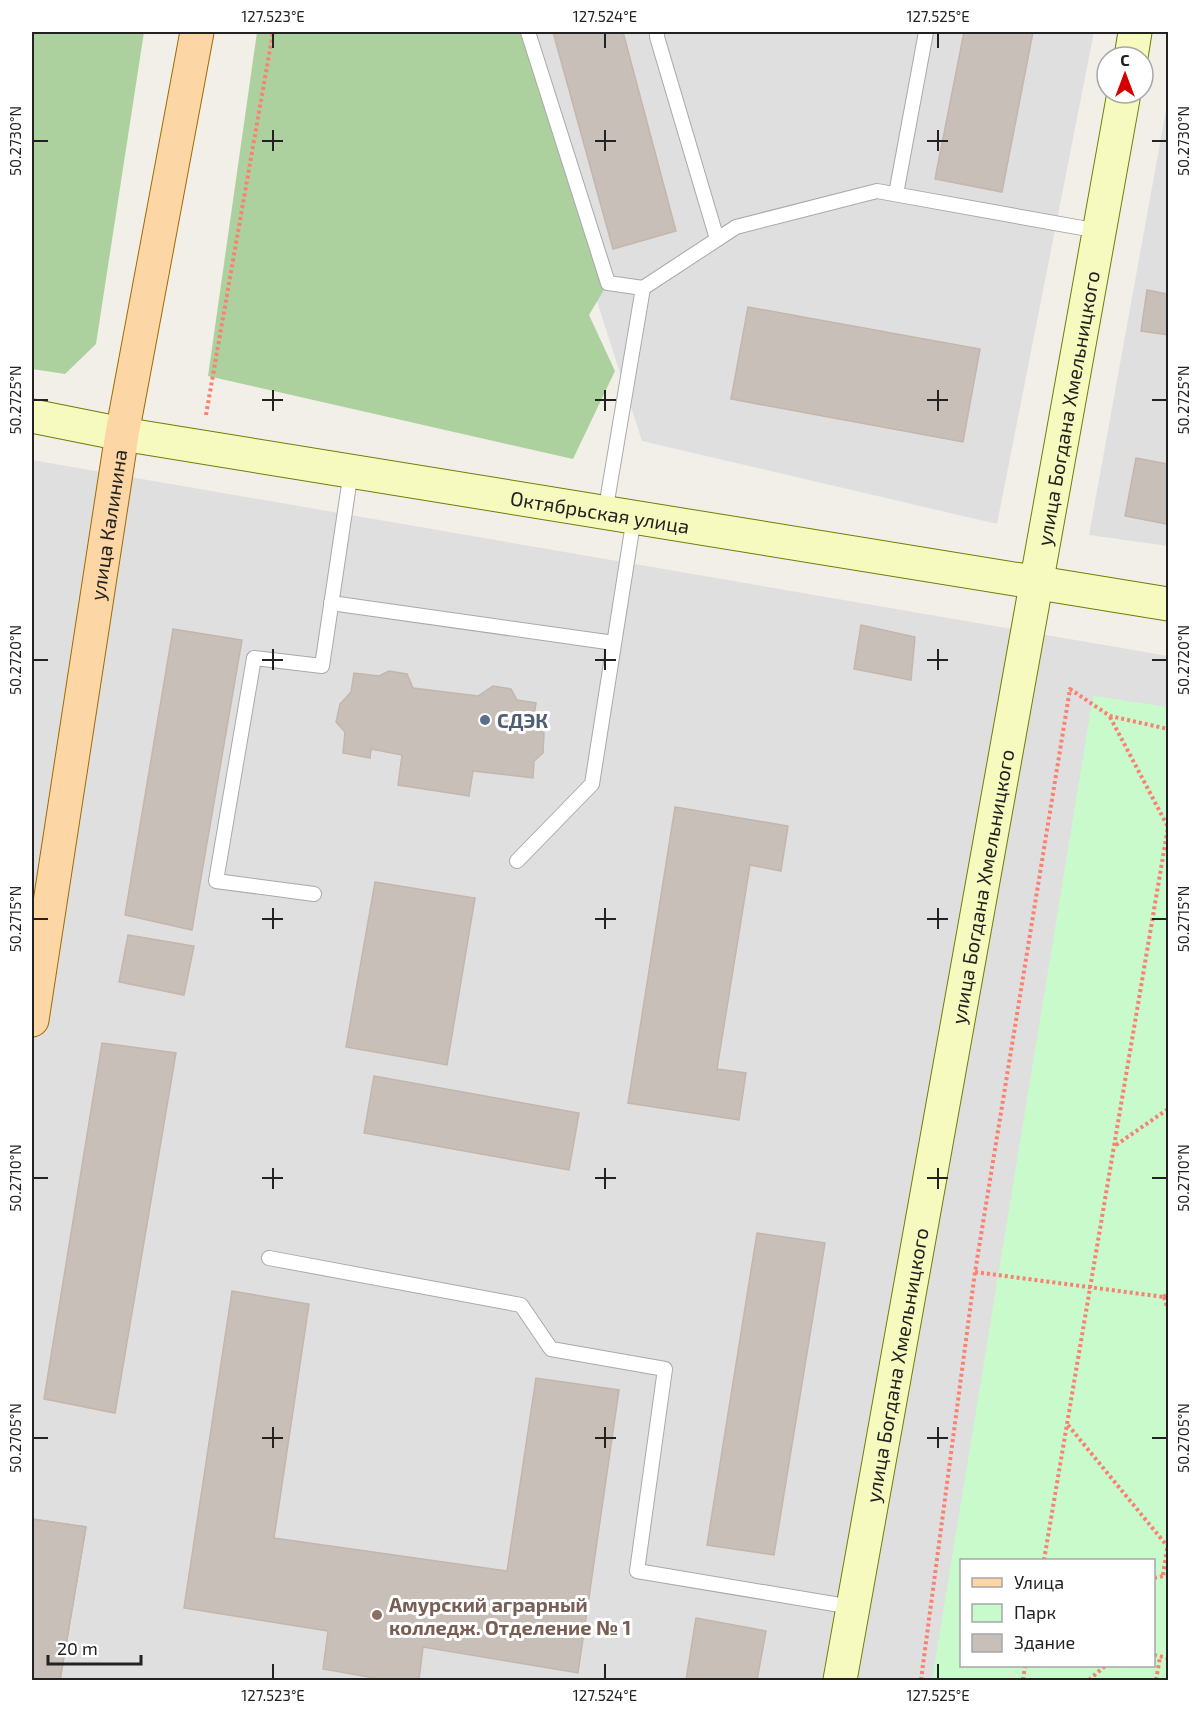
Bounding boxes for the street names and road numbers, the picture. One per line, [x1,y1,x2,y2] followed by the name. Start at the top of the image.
[1031,269,1104,548] street label: улица Богдана Хмельницкого
[85,448,131,602] street label: улица Калинина
[509,485,691,538] street label: Октябрьская улица
[946,747,1018,1026] street label: улица Богдана Хмельницкого
[860,1226,933,1505] street label: улица Богдана Хмельницкого

